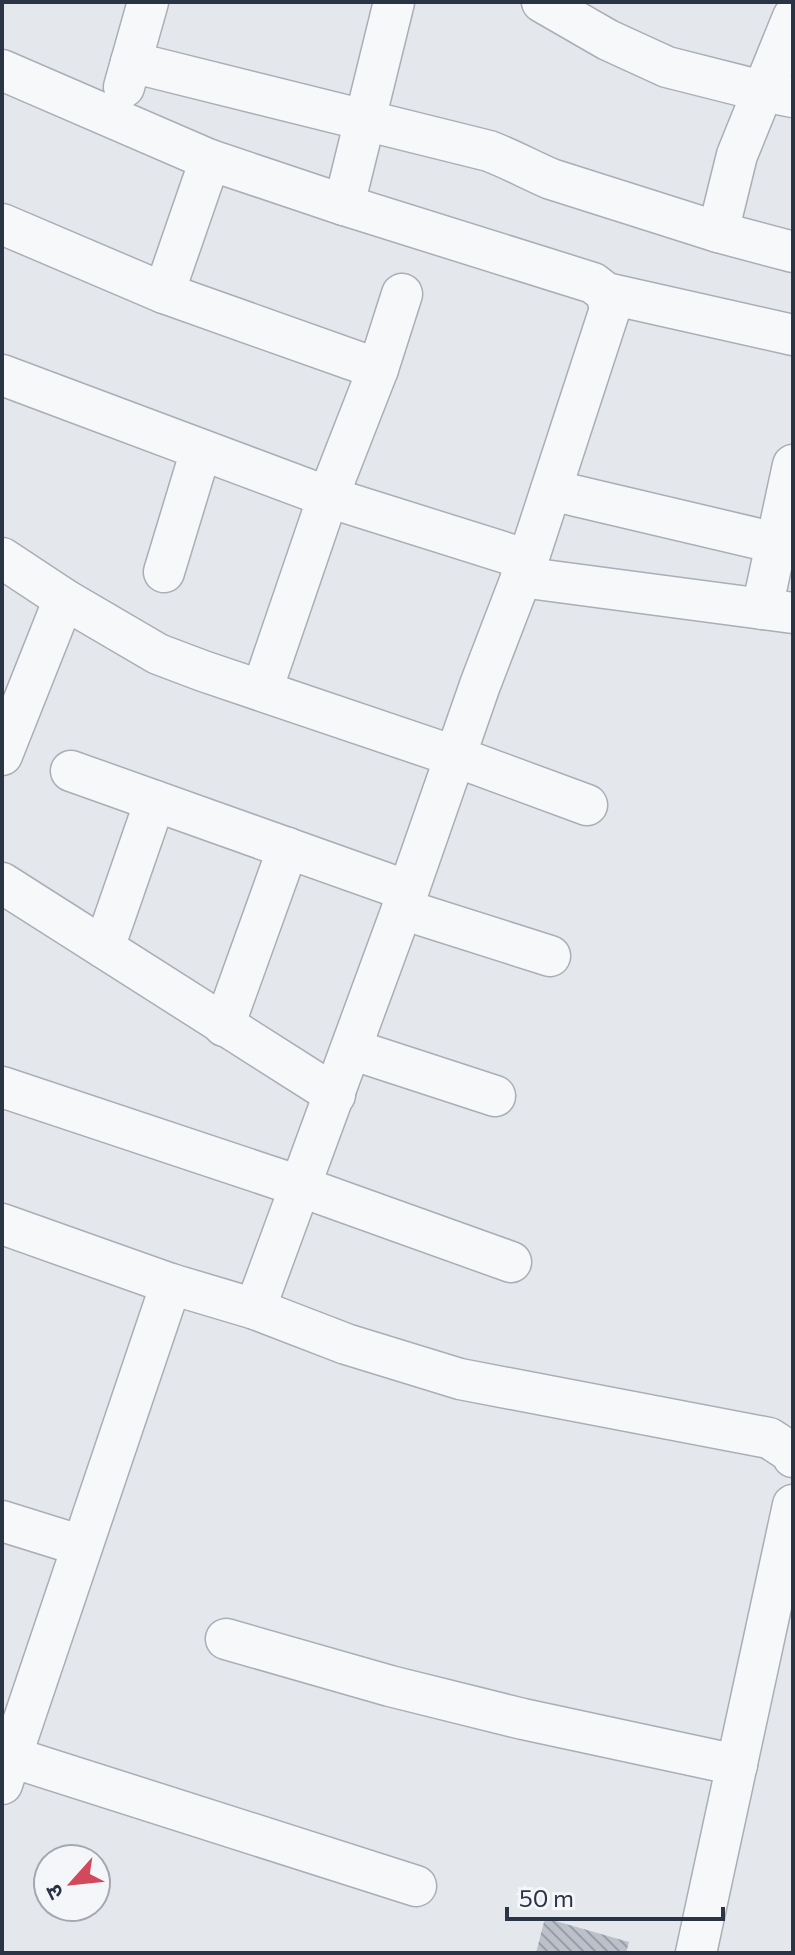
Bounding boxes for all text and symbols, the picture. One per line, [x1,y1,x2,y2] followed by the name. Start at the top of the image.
[32,1843,112,1923] north arrow
[507,1871,723,1921] scale bar
[38,1879,69,1904] text: उ
[519,1883,574,1912] text: 50 m

